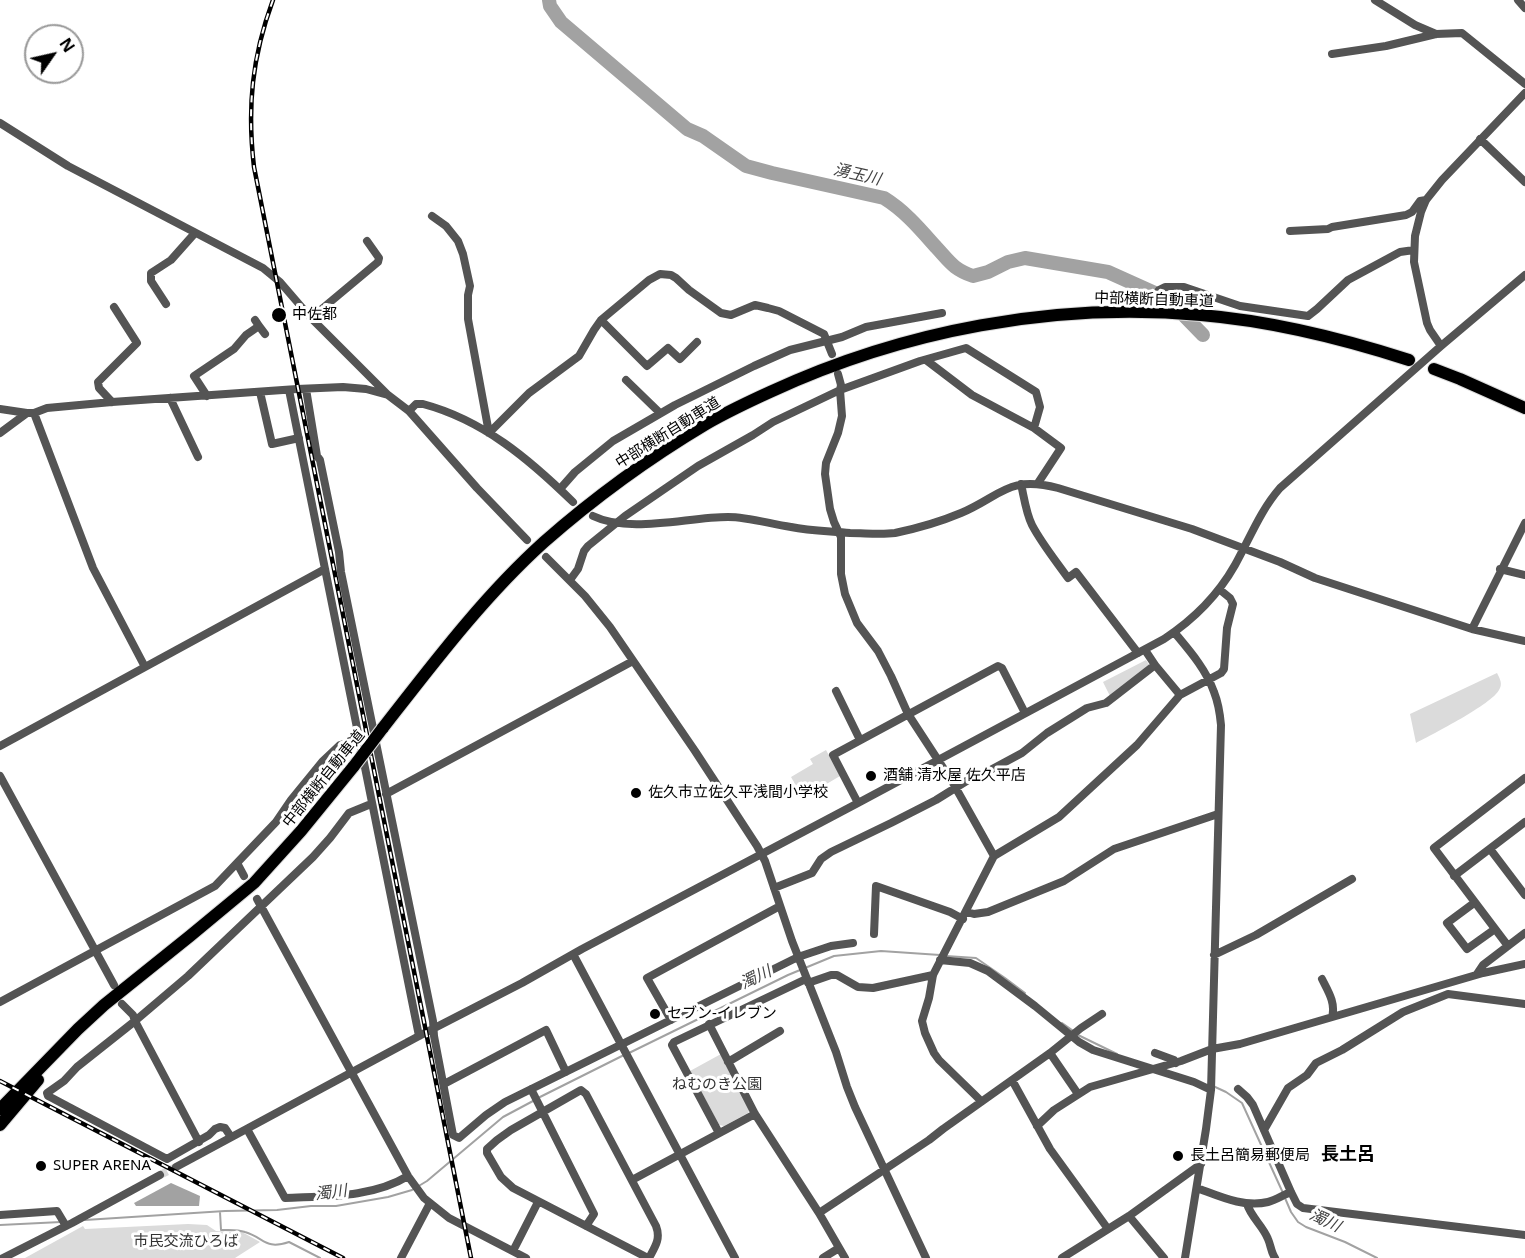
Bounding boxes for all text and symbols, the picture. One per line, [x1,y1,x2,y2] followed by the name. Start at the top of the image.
[24,24,84,84] north arrow
[55,34,80,57] text: N
[831,160,883,190] water label: 湧玉川
[1094,289,1214,311] street label: 中部横断自動車道
[270,306,288,324] marker: 中佐都
[292,306,337,324] place label: 中佐都
[612,394,724,472] street label: 中部横断自動車道
[279,727,369,831] street label: 中部横断自動車道
[883,767,1026,785] place label: 酒舗 清水屋 佐久平店
[864,769,878,783] marker: 酒舗 清水屋 佐久平店
[648,784,828,802] place label: 佐久市立佐久平浅間小学校
[629,786,643,800] marker: 佐久市立佐久平浅間小学校
[737,962,775,994] water label: 濁川
[667,1005,777,1023] place label: セブン-イレブン
[648,1007,662,1021] marker: セブン-イレブン
[672,1076,762,1094] park label: ねむのき公園
[1321,1144,1375,1166] district label: 長土呂
[1190,1147,1310,1165] place label: 長土呂簡易郵便局
[1171,1149,1185,1163] marker: 長土呂簡易郵便局
[53,1157,151,1175] place label: SUPER ARENA
[34,1159,48,1173] marker: SUPER ARENA
[314,1182,348,1204] water label: 濁川
[1306,1206,1344,1236] water label: 濁川
[134,1233,238,1251] park label: 市民交流ひろば

